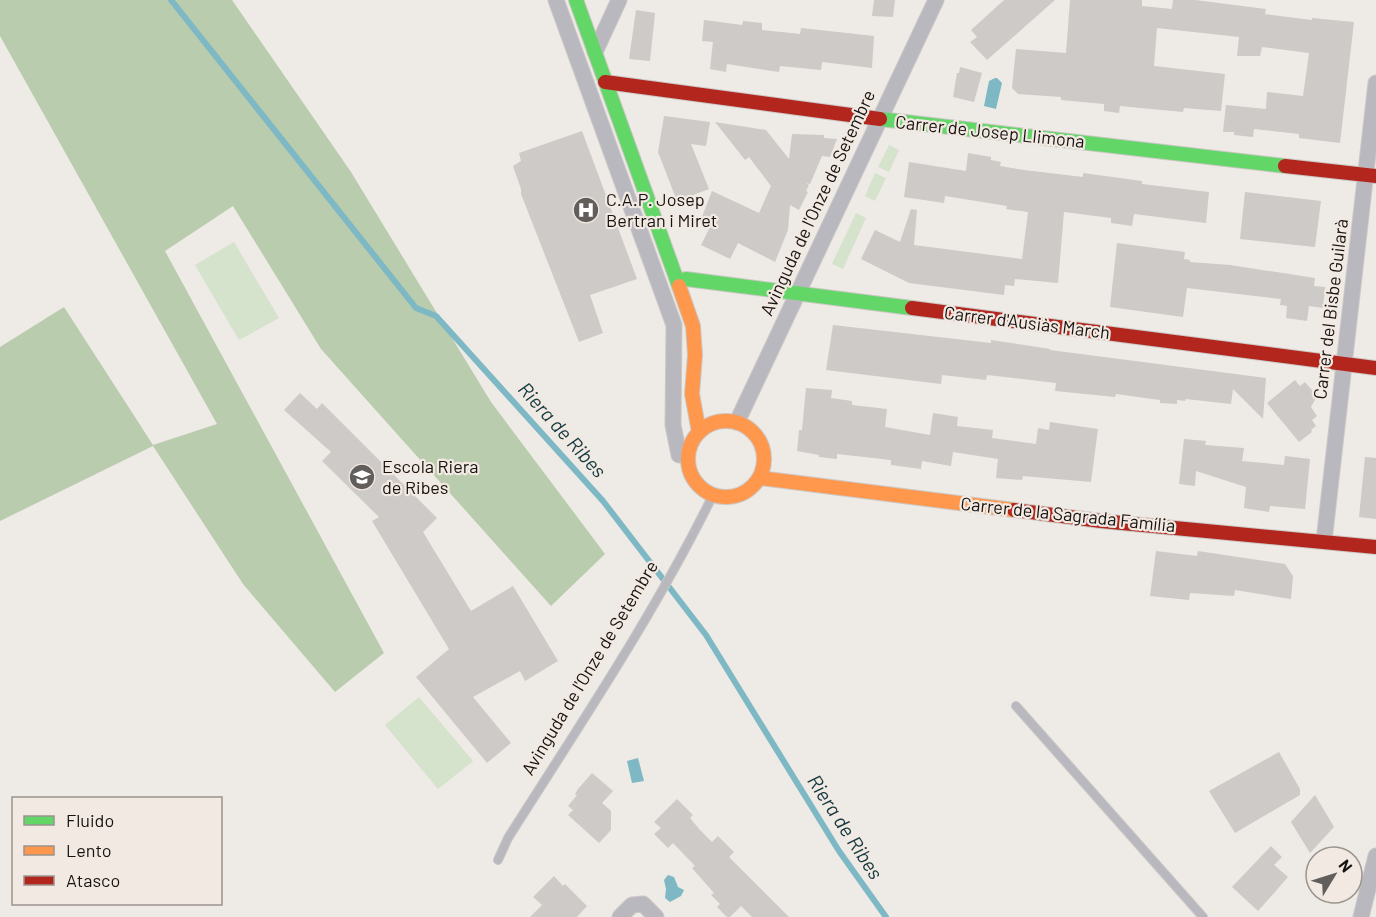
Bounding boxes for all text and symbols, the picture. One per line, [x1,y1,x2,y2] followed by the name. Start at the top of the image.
[755,86,879,319] street label: Avinguda de l'Onze de Setembre
[894,110,1086,152] street label: Carrer de Josep Llimona
[606,188,717,231] place label: C.A.P. Josep Bertran i Miret
[571,195,601,225] hospital icon: C.A.P. Josep Bertran i Miret
[1308,217,1352,400] street label: Carrer del Bisbe Guilarà
[943,301,1111,343] street label: Carrer d'Ausiàs March
[514,377,612,482] water label: Riera de Ribes
[382,455,479,498] place label: Escola Riera de Ribes
[347,462,377,492] school or university icon: Escola Riera de Ribes
[960,492,1177,536] street label: Carrer de la Sagrada Família
[516,556,662,779] street label: Avinguda de l'Onze de Setembre
[803,770,889,883] water label: Riera de Ribes
[12,797,222,905] legend
[66,809,114,831] text: Fluido
[66,839,112,861] text: Lento
[1304,845,1364,905] north arrow
[1335,855,1357,875] text: N
[66,869,120,891] text: Atasco

